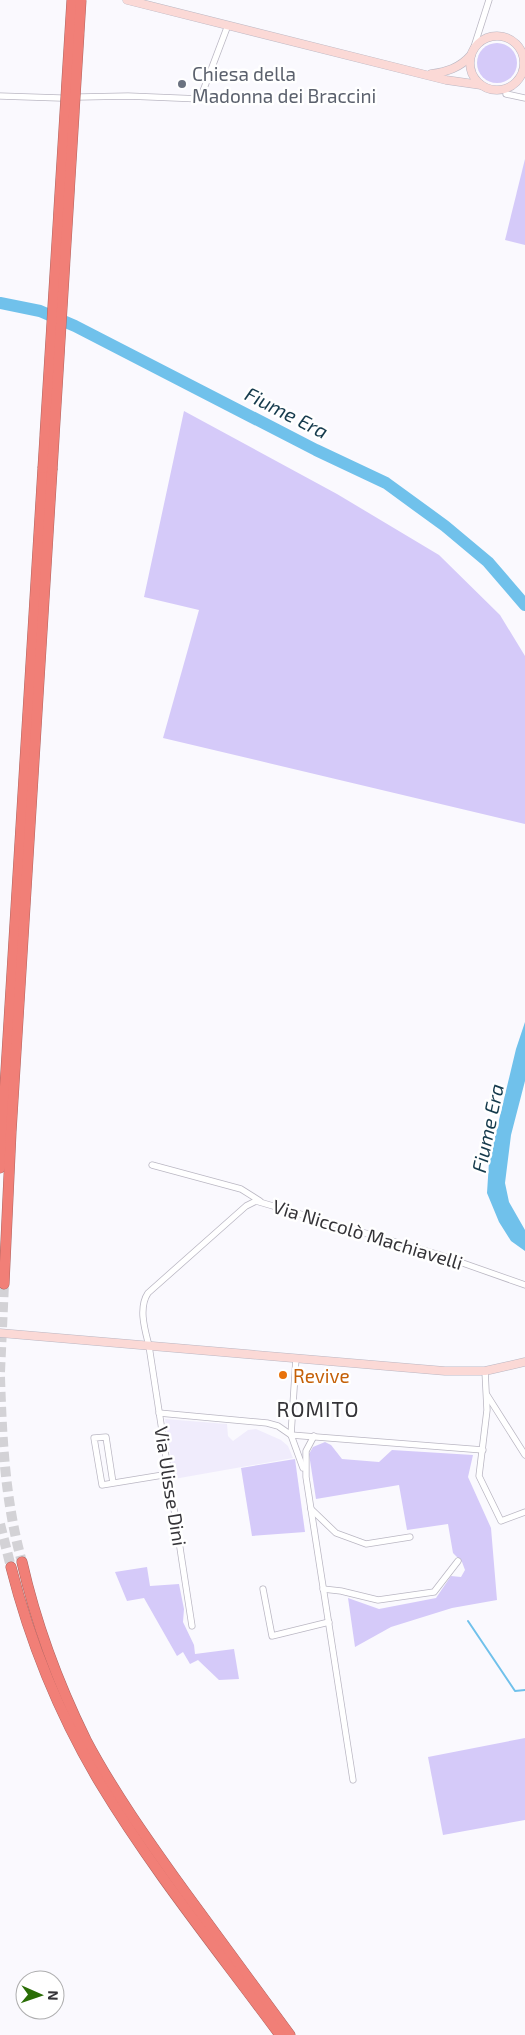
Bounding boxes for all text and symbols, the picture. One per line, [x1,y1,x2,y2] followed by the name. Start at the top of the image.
[192,62,376,107] place label: Chiesa della Madonna dei Braccini
[176,78,188,90] marker: Chiesa della Madonna dei Braccini
[241,381,333,443] water label: Fiume Era
[466,1081,508,1175] water label: Fiume Era
[270,1194,466,1274] street label: Via Niccolò Machiavelli
[293,1364,350,1387] place label: Revive
[277,1369,289,1381] marker: Revive
[277,1396,359,1421] district label: ROMITO
[150,1425,192,1547] street label: Via Ulisse Dini
[15,1970,65,2020] north arrow
[45,1990,62,2001] text: N

